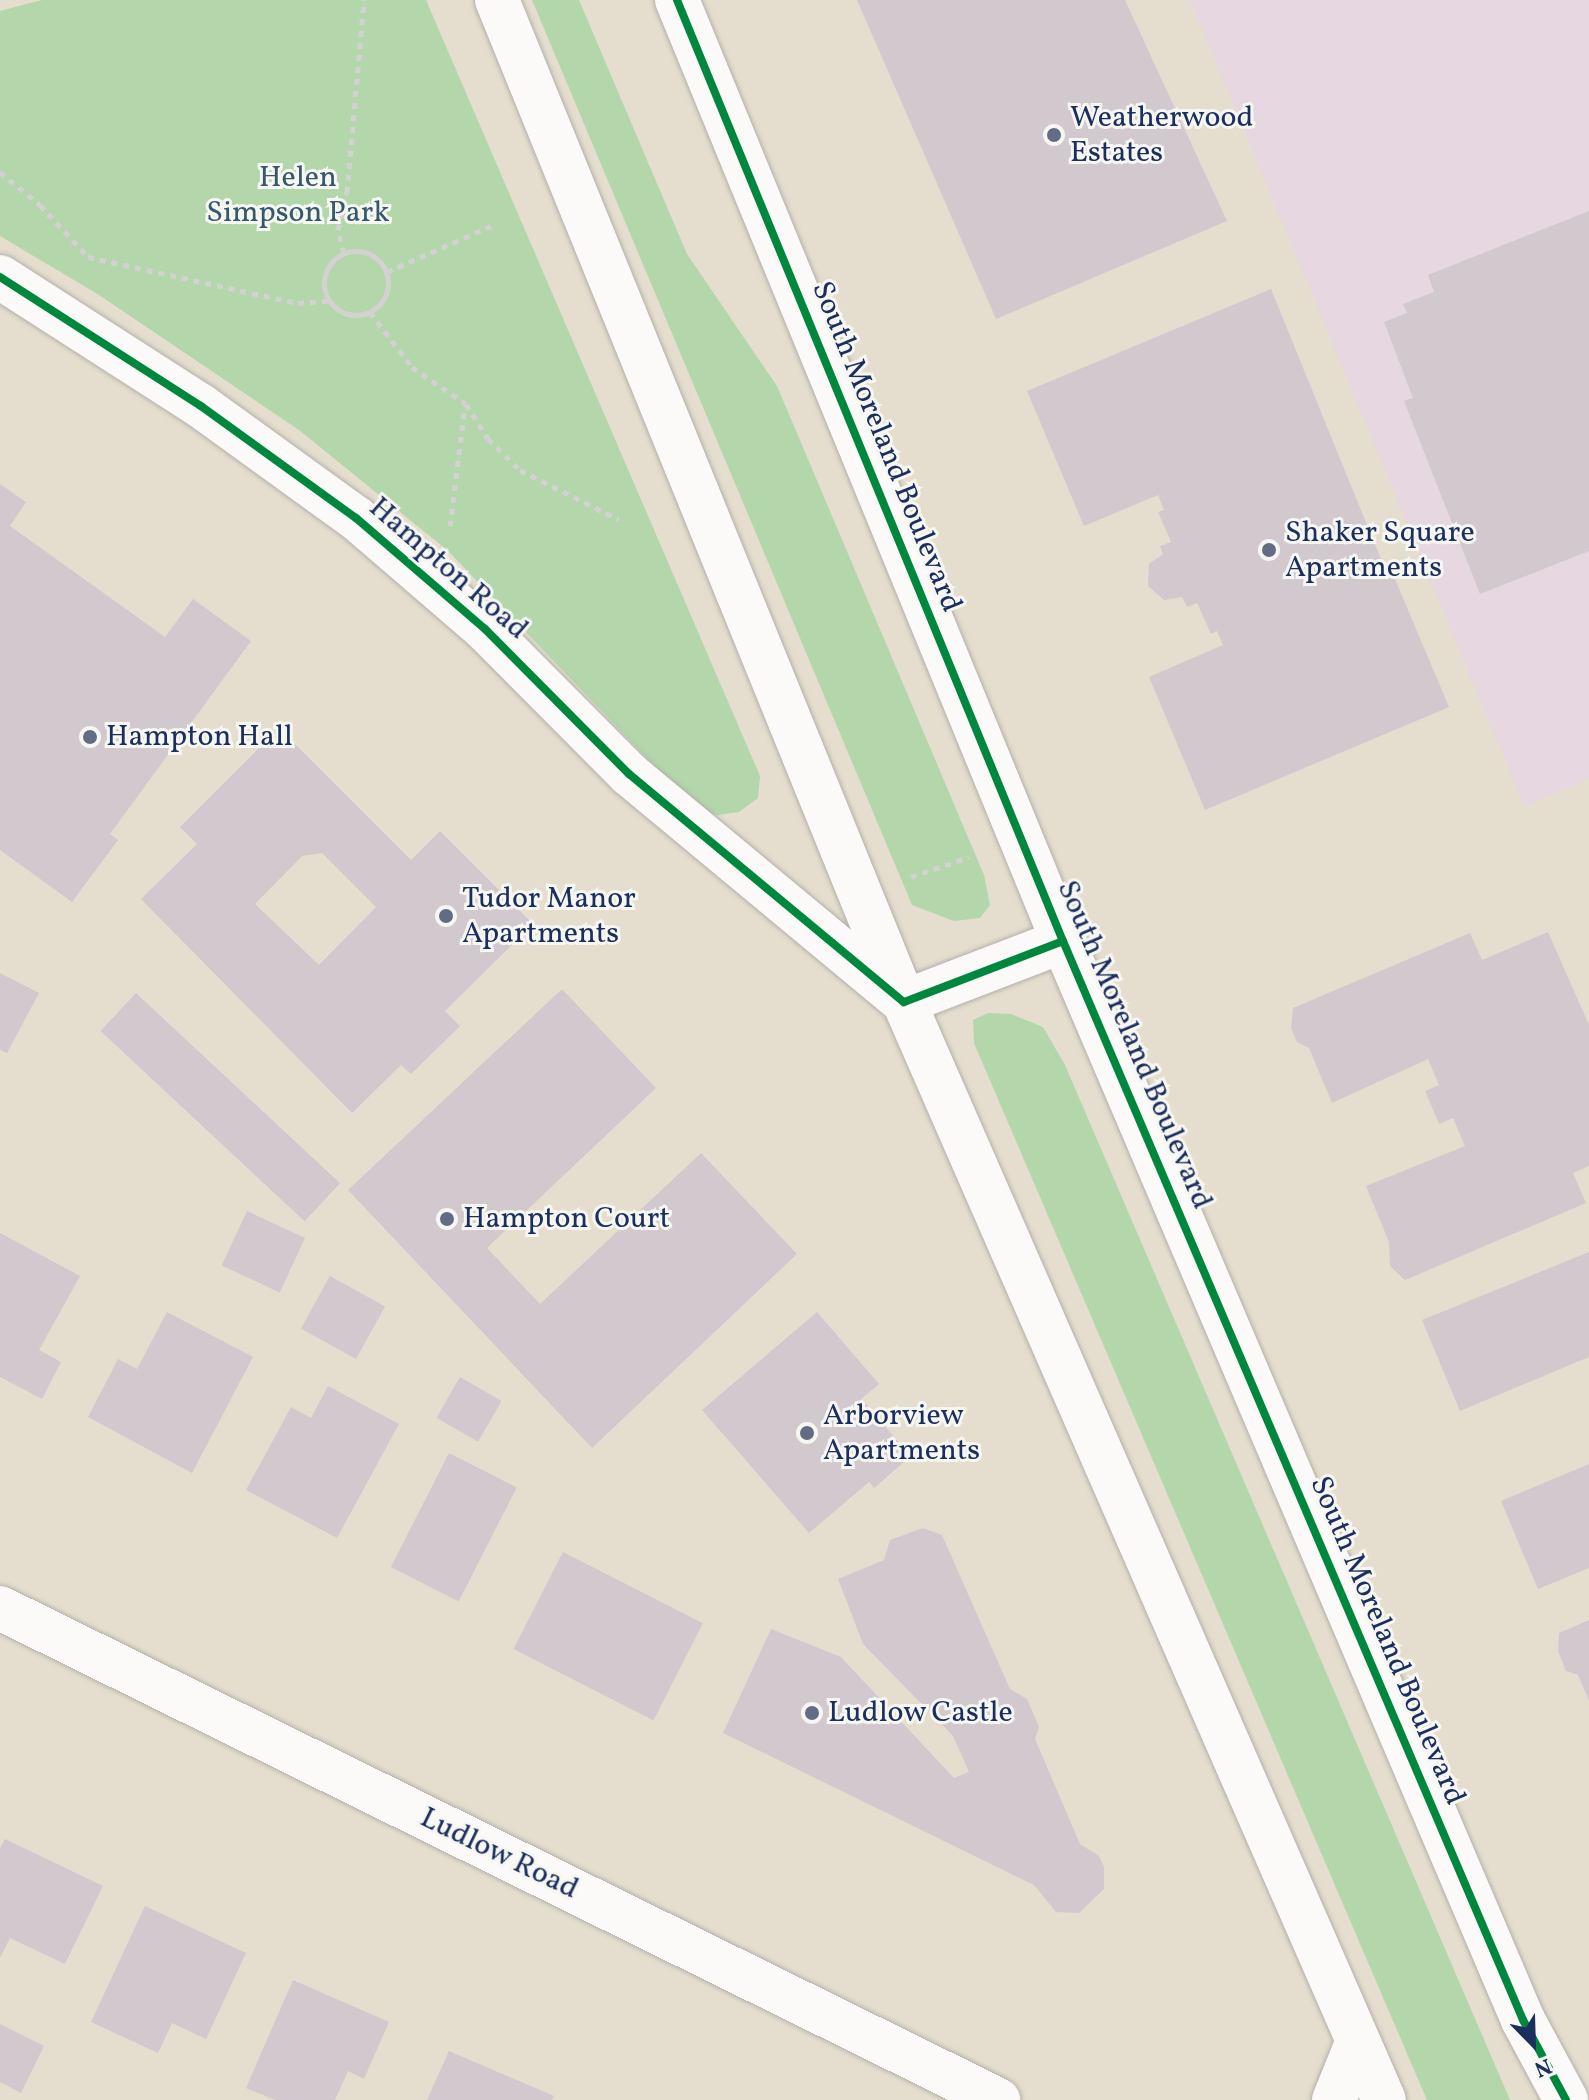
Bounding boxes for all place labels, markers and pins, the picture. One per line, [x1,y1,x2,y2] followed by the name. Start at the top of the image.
[1070,100,1253,170] place label: Weatherwood Estates
[1045,126,1063,144] marker: Weatherwood Estates
[1285,515,1475,586] place label: Shaker Square Apartments
[1260,541,1278,559] marker: Shaker Square Apartments
[106,719,293,755] place label: Hampton Hall
[81,728,99,746] marker: Hampton Hall
[462,881,636,952] place label: Tudor Manor Apartments
[437,907,455,925] marker: Tudor Manor Apartments
[463,1201,670,1237] place label: Hampton Court
[438,1210,456,1228] marker: Hampton Court
[823,1398,980,1468] place label: Arborview Apartments
[798,1424,816,1442] marker: Arborview Apartments
[828,1695,1014,1731] place label: Ludlow Castle
[803,1704,821,1722] marker: Ludlow Castle

